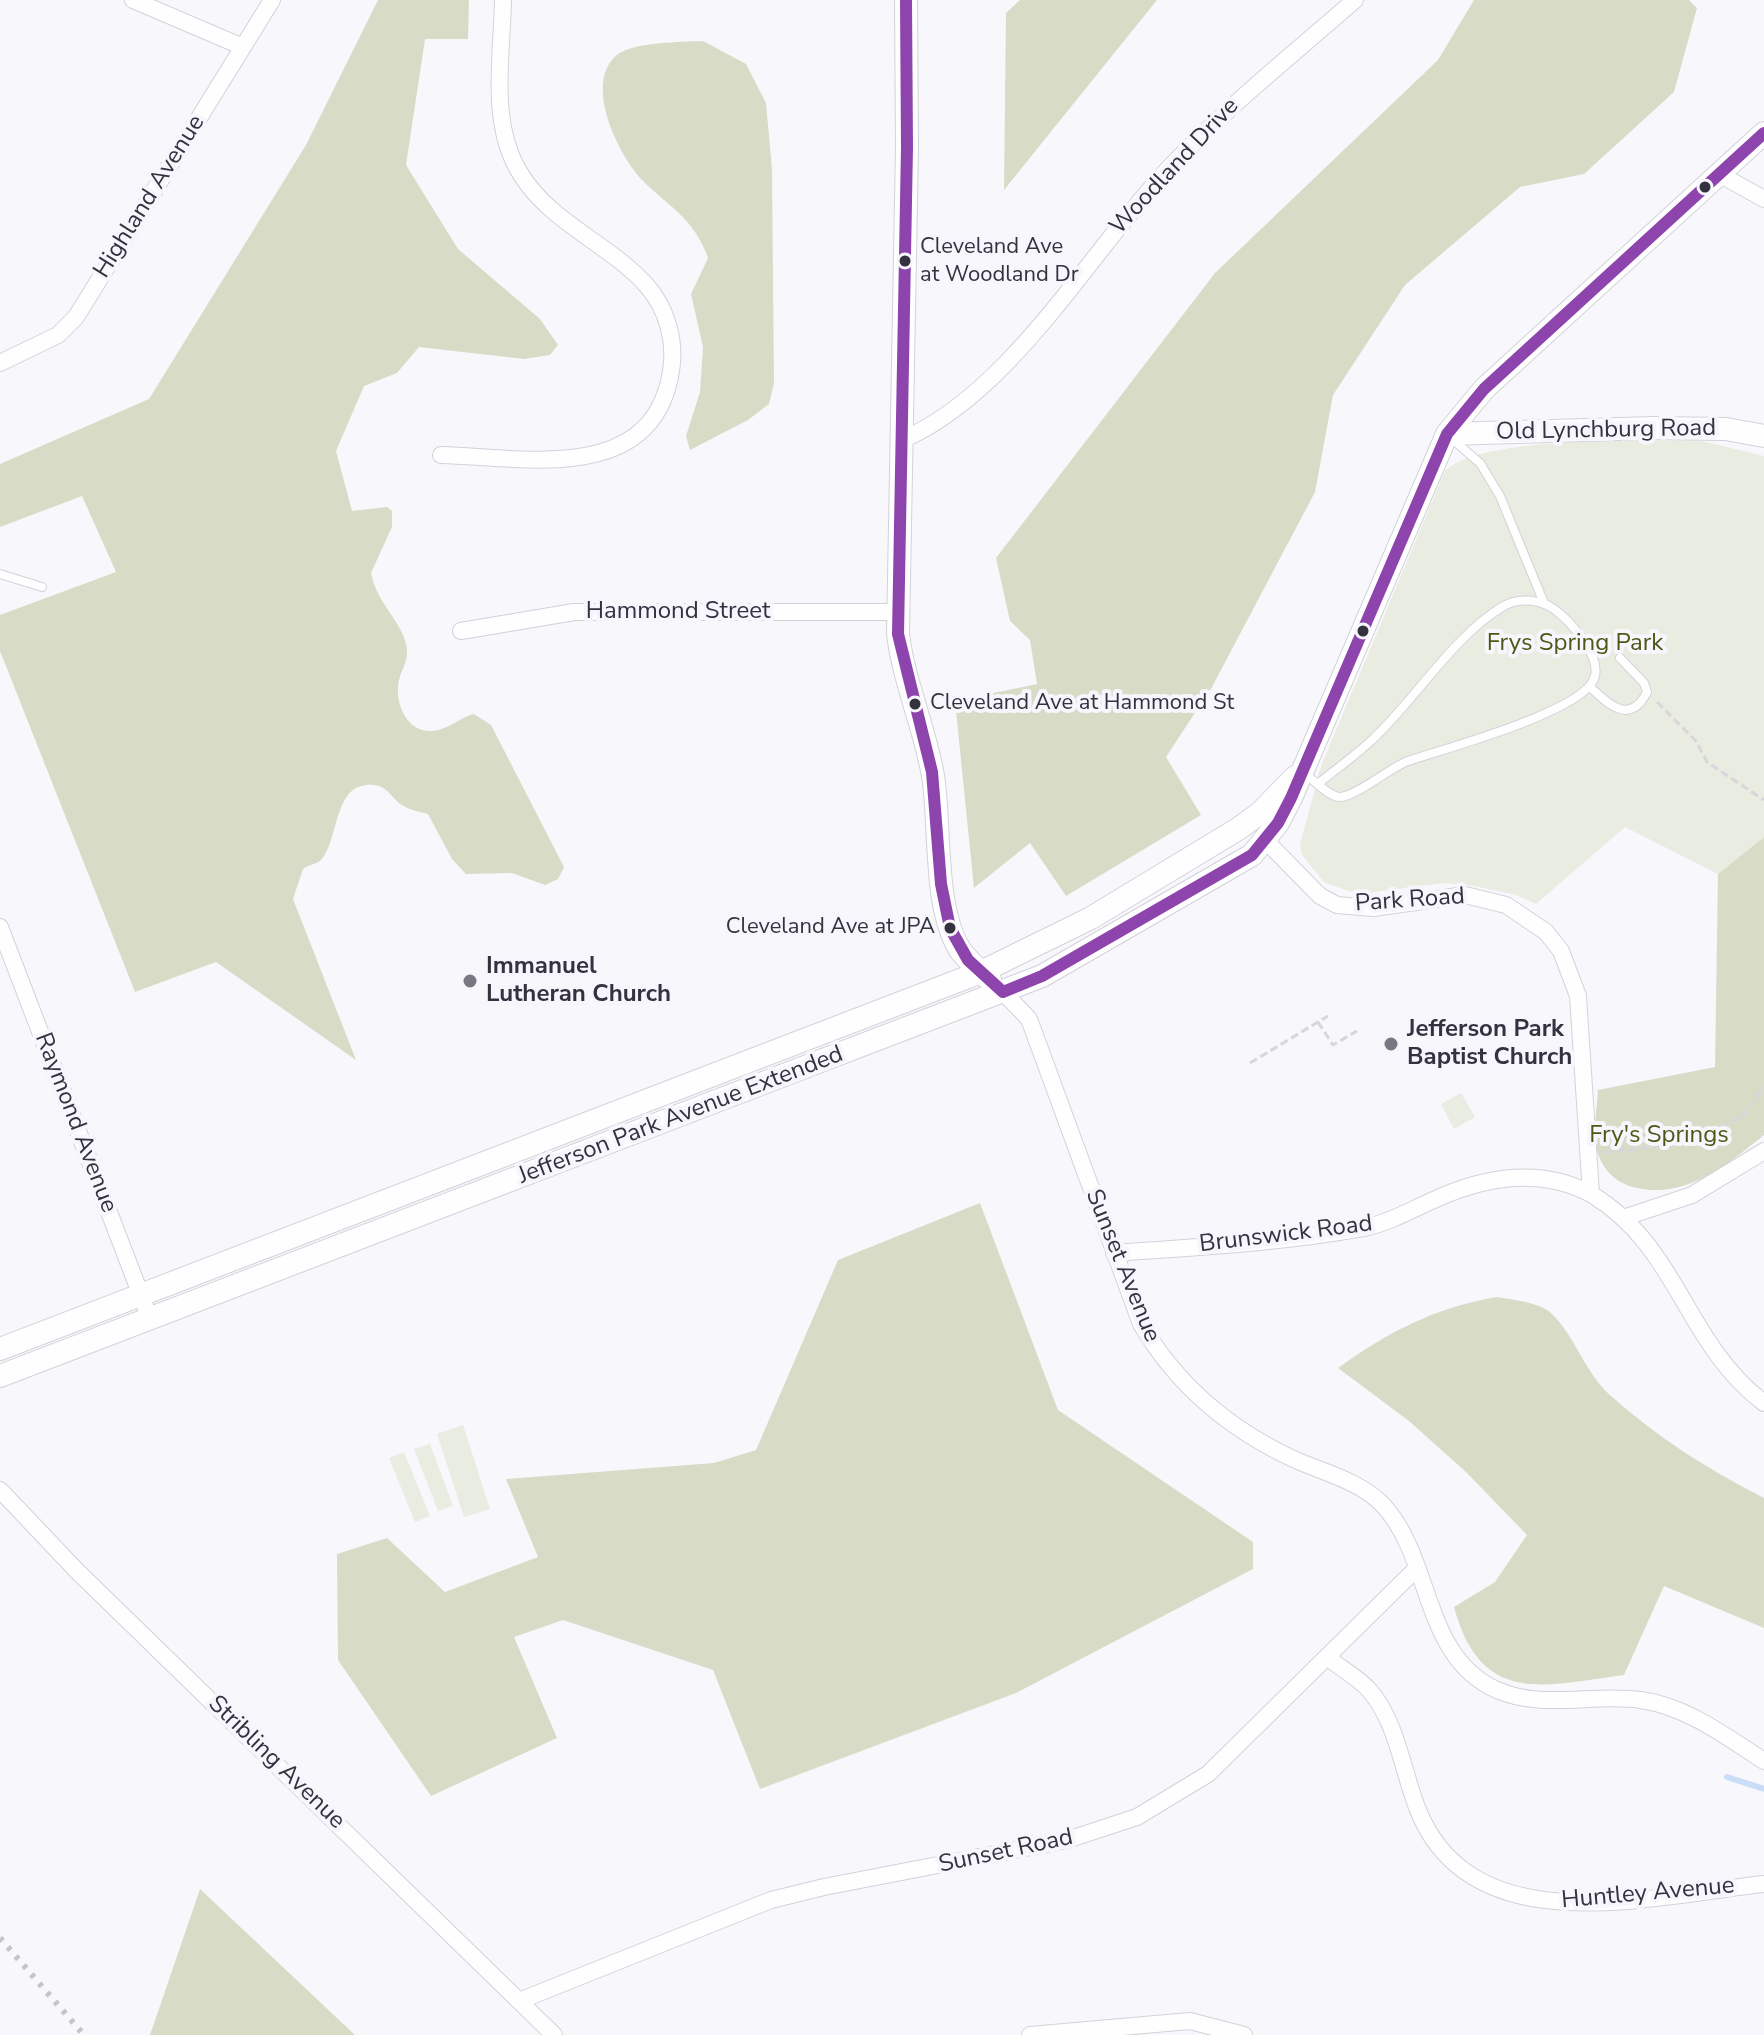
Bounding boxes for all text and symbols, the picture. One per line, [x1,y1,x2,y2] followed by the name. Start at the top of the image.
[1104,93,1246,241] street label: Woodland Drive
[88,110,212,284] street label: Highland Avenue
[1697,179,1713,195] unlabelled marker
[920,235,1079,286] place label: Cleveland Ave at Woodland Dr
[897,253,913,269] marker: Cleveland Ave at Woodland Dr
[1496,415,1716,447] street label: Old Lynchburg Road
[586,598,770,626] street label: Hammond Street
[1355,623,1371,639] unlabelled marker
[1487,630,1663,658] park label: Frys Spring Park
[930,691,1234,717] place label: Cleveland Ave at Hammond St
[907,696,923,712] marker: Cleveland Ave at Hammond St
[1354,883,1466,919] street label: Park Road
[726,915,935,941] place label: Cleveland Ave at JPA
[942,920,958,936] marker: Cleveland Ave at JPA
[486,953,671,1009] place label: Immanuel Lutheran Church
[461,972,479,990] marker: Immanuel Lutheran Church
[1407,1016,1572,1072] place label: Jefferson Park Baptist Church
[27,1029,123,1217] street label: Raymond Avenue
[1382,1035,1400,1053] marker: Jefferson Park Baptist Church
[514,1041,848,1191] street label: Jefferson Park Avenue Extended
[1589,1122,1729,1150] park label: Fry's Springs
[1078,1185,1166,1347] street label: Sunset Avenue
[1198,1210,1374,1260] street label: Brunswick Road
[201,1690,351,1836] street label: Stribling Avenue
[936,1824,1076,1880] street label: Sunset Road
[1560,1872,1736,1916] street label: Huntley Avenue

